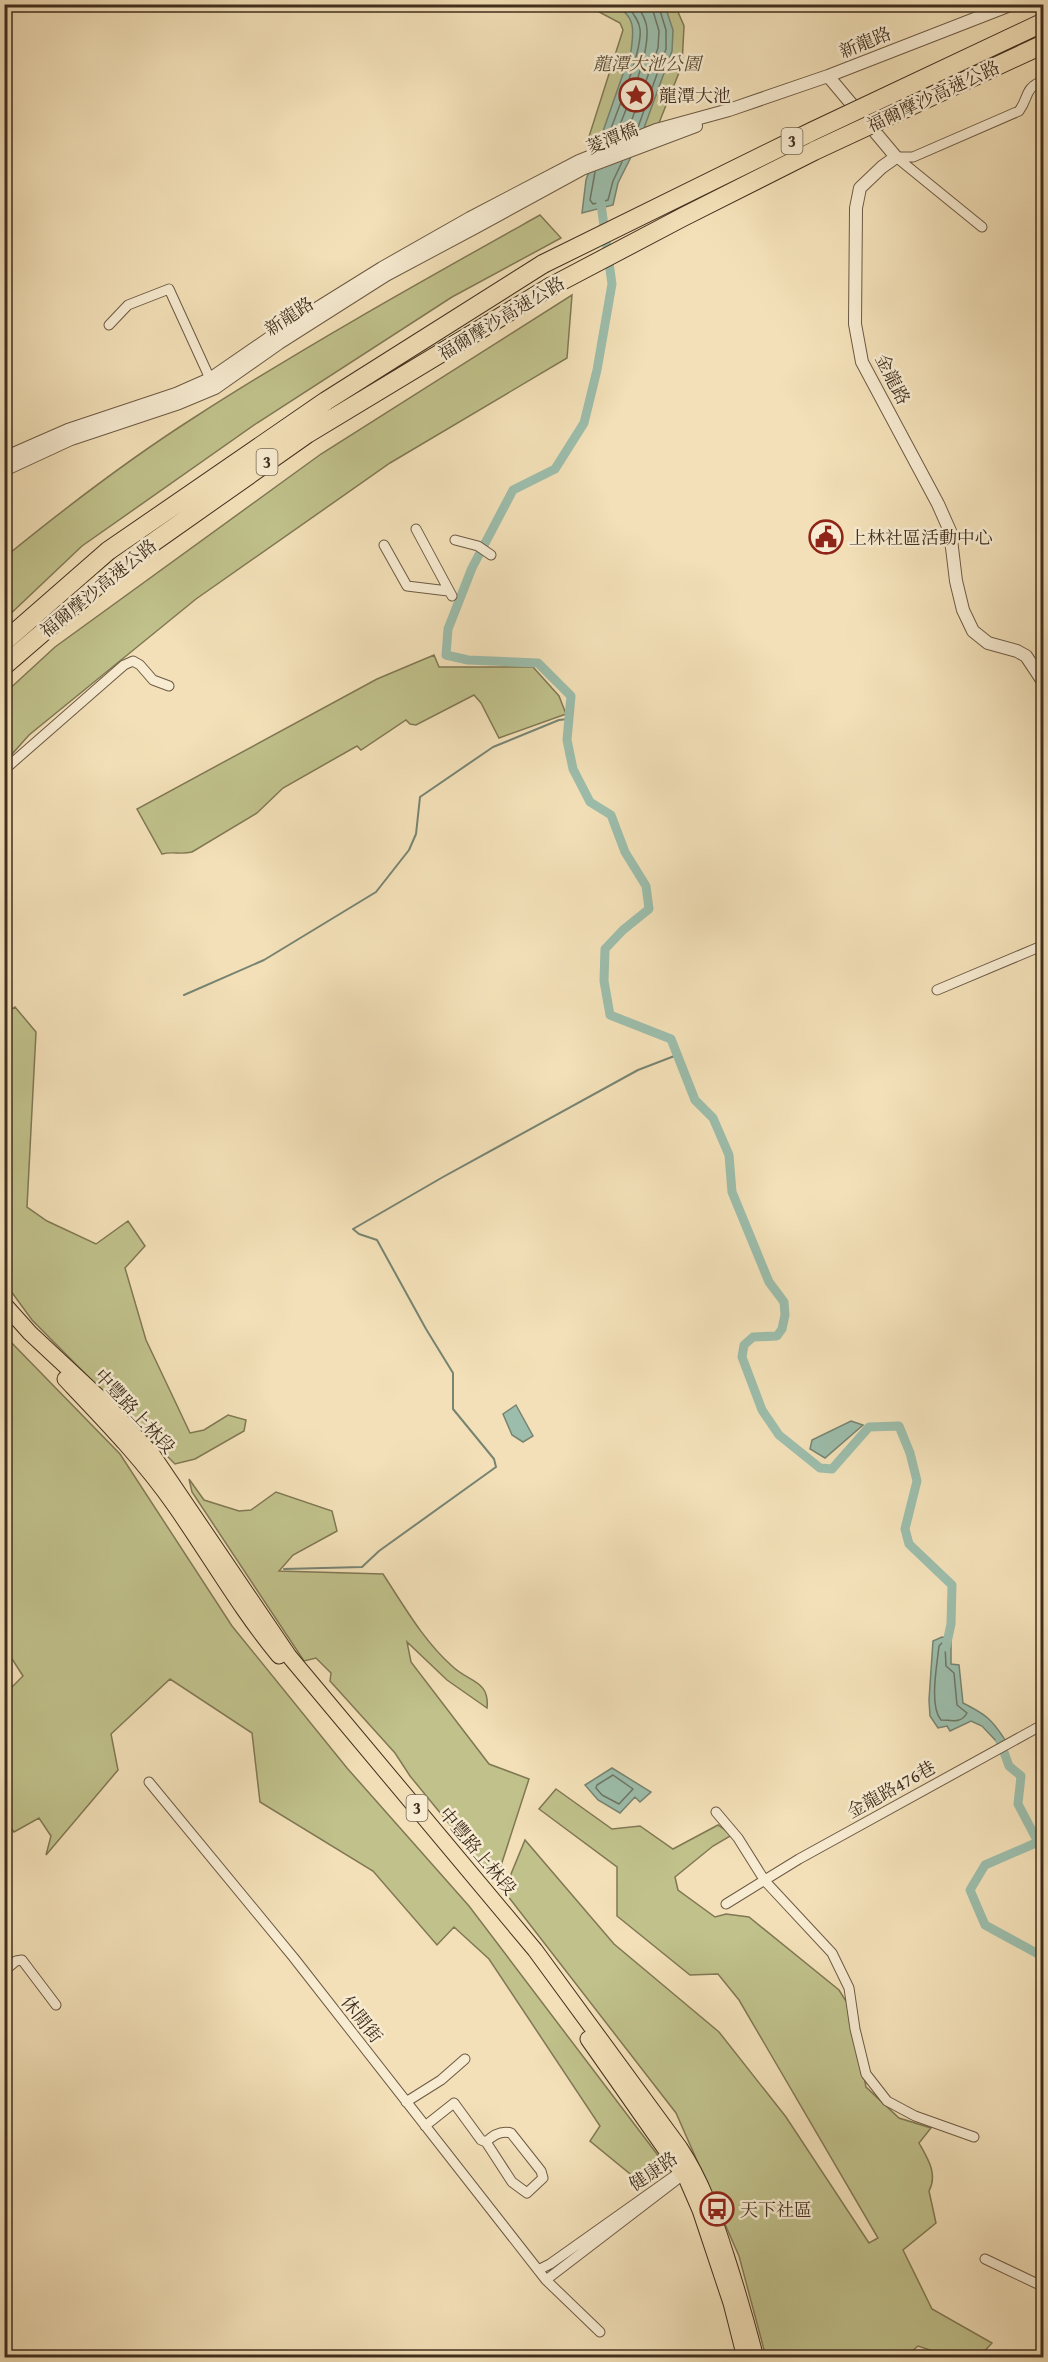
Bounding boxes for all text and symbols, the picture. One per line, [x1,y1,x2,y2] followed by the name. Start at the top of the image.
[835,19,895,65] street label: 新龍路
[593,50,704,77] park label: 龍潭大池公園
[862,53,1004,139] street label: 福爾摩沙高速公路
[618,77,654,113] place icon: 龍潭大池
[659,82,731,109] place label: 龍潭大池
[582,115,642,161] street label: 菱潭橋
[782,128,802,154] road number: 3
[432,269,570,367] street label: 福爾摩沙高速公路
[259,290,319,342] street label: 新龍路
[869,349,917,409] street label: 金龍路
[256,449,278,475] road number: 3
[808,519,844,555] public building icon: 上林社區活動中心
[849,524,993,551] place label: 上林社區活動中心
[34,532,162,644] street label: 福爾摩沙高速公路
[88,1362,182,1460] street label: 中豐路上林段
[842,1753,940,1825] street label: 金龍路476巷
[406,1795,428,1821] road number: 3
[433,1801,523,1901] street label: 中豐路上林段
[335,1989,389,2049] street label: 休閒街
[623,2145,683,2197] street label: 健康路
[699,2191,735,2227] bus stop icon: 天下社區
[740,2196,812,2223] place label: 天下社區

